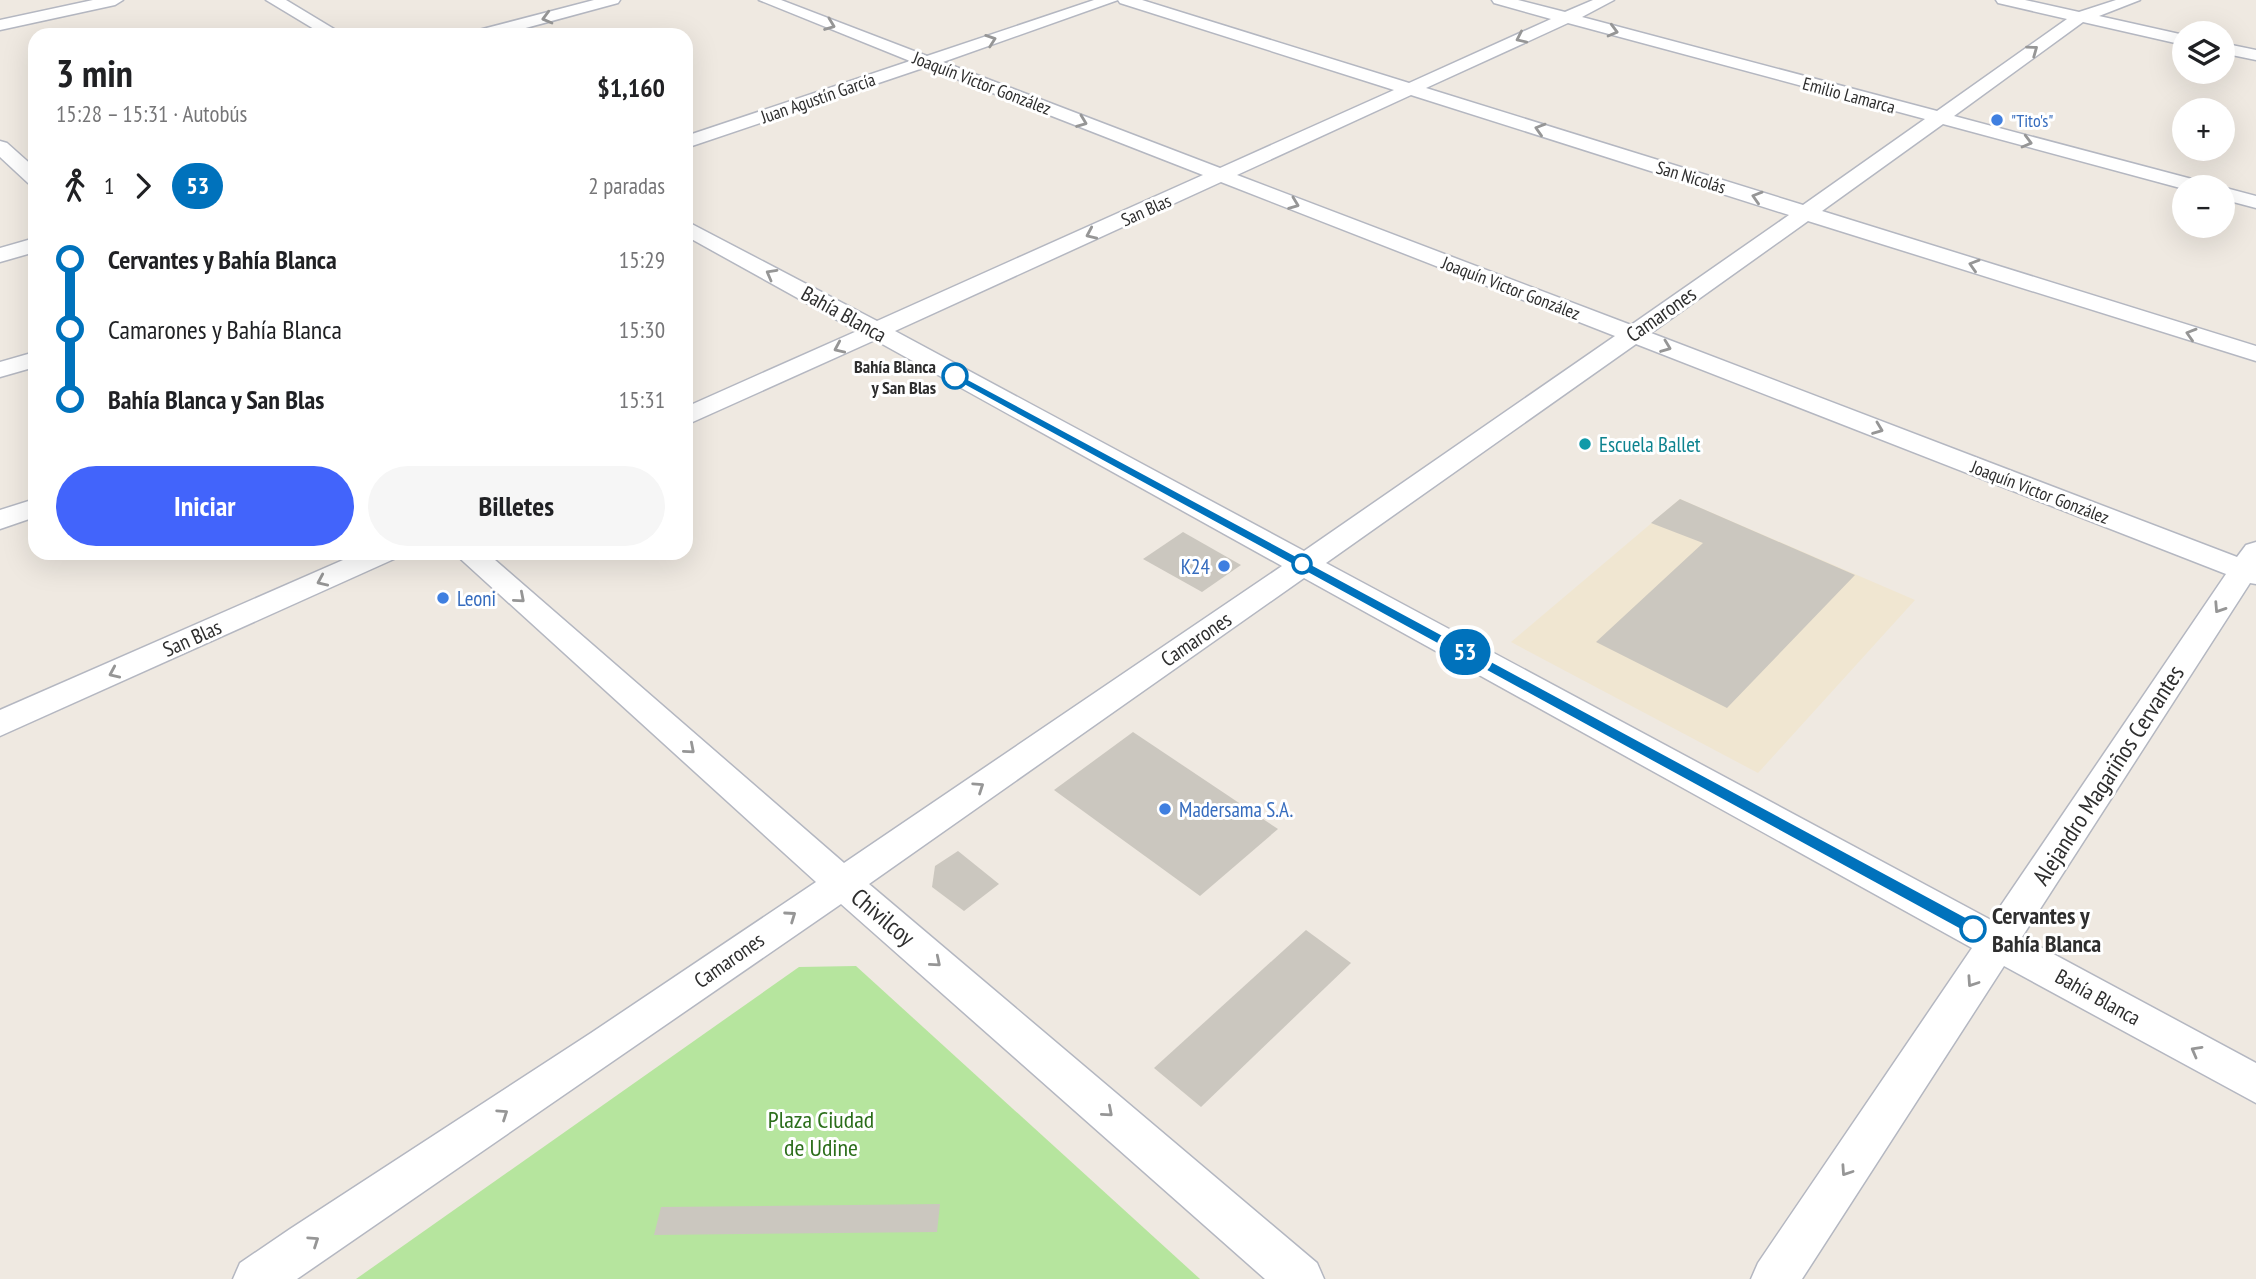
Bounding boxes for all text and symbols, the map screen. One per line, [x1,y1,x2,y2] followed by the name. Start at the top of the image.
[541,9,553,24] one-way arrow
[824,16,836,30] one-way arrow
[2172,21,2235,238] map controls
[2172,21,2235,84] button: layers
[1607,22,1619,37] one-way arrow
[1516,30,1528,44] one-way arrow
[985,34,997,48] one-way arrow
[909,46,1054,120] street label: Joaquín Victor González
[2025,46,2038,59] one-way arrow
[56,48,133,97] text: 3 min
[757,68,878,129] street label: Juan Agustín García
[597,71,665,104] text: $1,160
[1800,72,1898,118] street label: Emilio Lamarca
[2172,98,2235,161] button: +
[56,99,247,128] text: 15:28 – 15:31 · Autobús
[2011,109,2053,132] place label: "Tito's"
[1989,112,2005,128] marker: "Tito's"
[1075,114,1087,128] one-way arrow
[1534,123,1546,138] one-way arrow
[2021,134,2033,148] one-way arrow
[1653,156,1729,198] street label: San Nicolás
[56,167,94,205] icon: walk
[124,167,162,205] icon: forward
[186,170,209,201] text: 53
[104,171,114,200] text: 1
[588,171,665,200] text: 2 paradas
[2172,175,2235,238] button: −
[1117,189,1175,231] street label: San Blas
[1751,191,1763,206] one-way arrow
[1287,196,1299,210] one-way arrow
[1086,226,1098,240] one-way arrow
[108,243,337,276] text: Cervantes y Bahía Blanca
[619,245,665,274] text: 15:29
[1438,251,1583,325] street label: Joaquín Victor González
[1968,259,1980,274] one-way arrow
[765,269,778,282] one-way arrow
[797,280,891,348] street label: Bahía Blanca
[1621,280,1701,348] street label: Camarones
[108,313,342,346] text: Camarones y Bahía Blanca
[619,315,665,344] text: 15:30
[2185,328,2198,342] one-way arrow
[1660,339,1672,353] one-way arrow
[834,340,846,354] one-way arrow
[854,355,936,399] place label: Bahía Blanca y San Blas
[942,363,968,389] marker: Bahía Blanca y San Blas
[108,383,324,416] text: Bahía Blanca y San Blas
[619,385,665,414] text: 15:31
[1872,421,1884,435] one-way arrow
[1599,431,1701,458] place label: Escuela Ballet
[1577,436,1593,452] marker: Escuela Ballet
[1967,455,2112,529] street label: Joaquín Victor González
[56,466,354,546] button: Iniciar
[368,466,665,546] button: Billetes
[1181,553,1211,580] place label: K24
[1292,554,1312,574] unlabelled marker
[1216,558,1232,574] marker: K24
[317,573,329,587] one-way arrow
[457,585,496,612] place label: Leoni
[435,590,451,606] marker: Leoni
[512,590,525,602] one-way arrow
[2214,600,2227,613] one-way arrow
[1155,606,1237,672] street label: Camarones
[158,613,226,663] street label: San Blas
[1434,629,1496,675] line badge: 53
[1454,636,1476,667] text: 53
[2025,659,2191,891] street label: Alejandro Magariños Cervantes
[109,665,121,679] one-way arrow
[682,741,695,753] one-way arrow
[971,783,984,795] one-way arrow
[1179,796,1293,823] place label: Madersama S.A.
[1157,801,1173,817] marker: Madersama S.A.
[845,881,921,953] street label: Chivilcoy
[1992,900,2101,959] place label: Cervantes y Bahía Blanca
[783,912,796,924] one-way arrow
[1960,916,1986,942] marker: Cervantes y Bahía Blanca
[689,926,769,994] street label: Camarones
[927,954,940,966] one-way arrow
[2051,963,2145,1031] street label: Bahía Blanca
[1967,974,1980,987] one-way arrow
[2191,1046,2203,1059] one-way arrow
[768,1104,874,1163] park label: Plaza Ciudad de Udine
[1099,1104,1112,1116] one-way arrow
[495,1109,508,1122] one-way arrow
[1841,1164,1854,1177] one-way arrow
[306,1237,319,1249] one-way arrow

